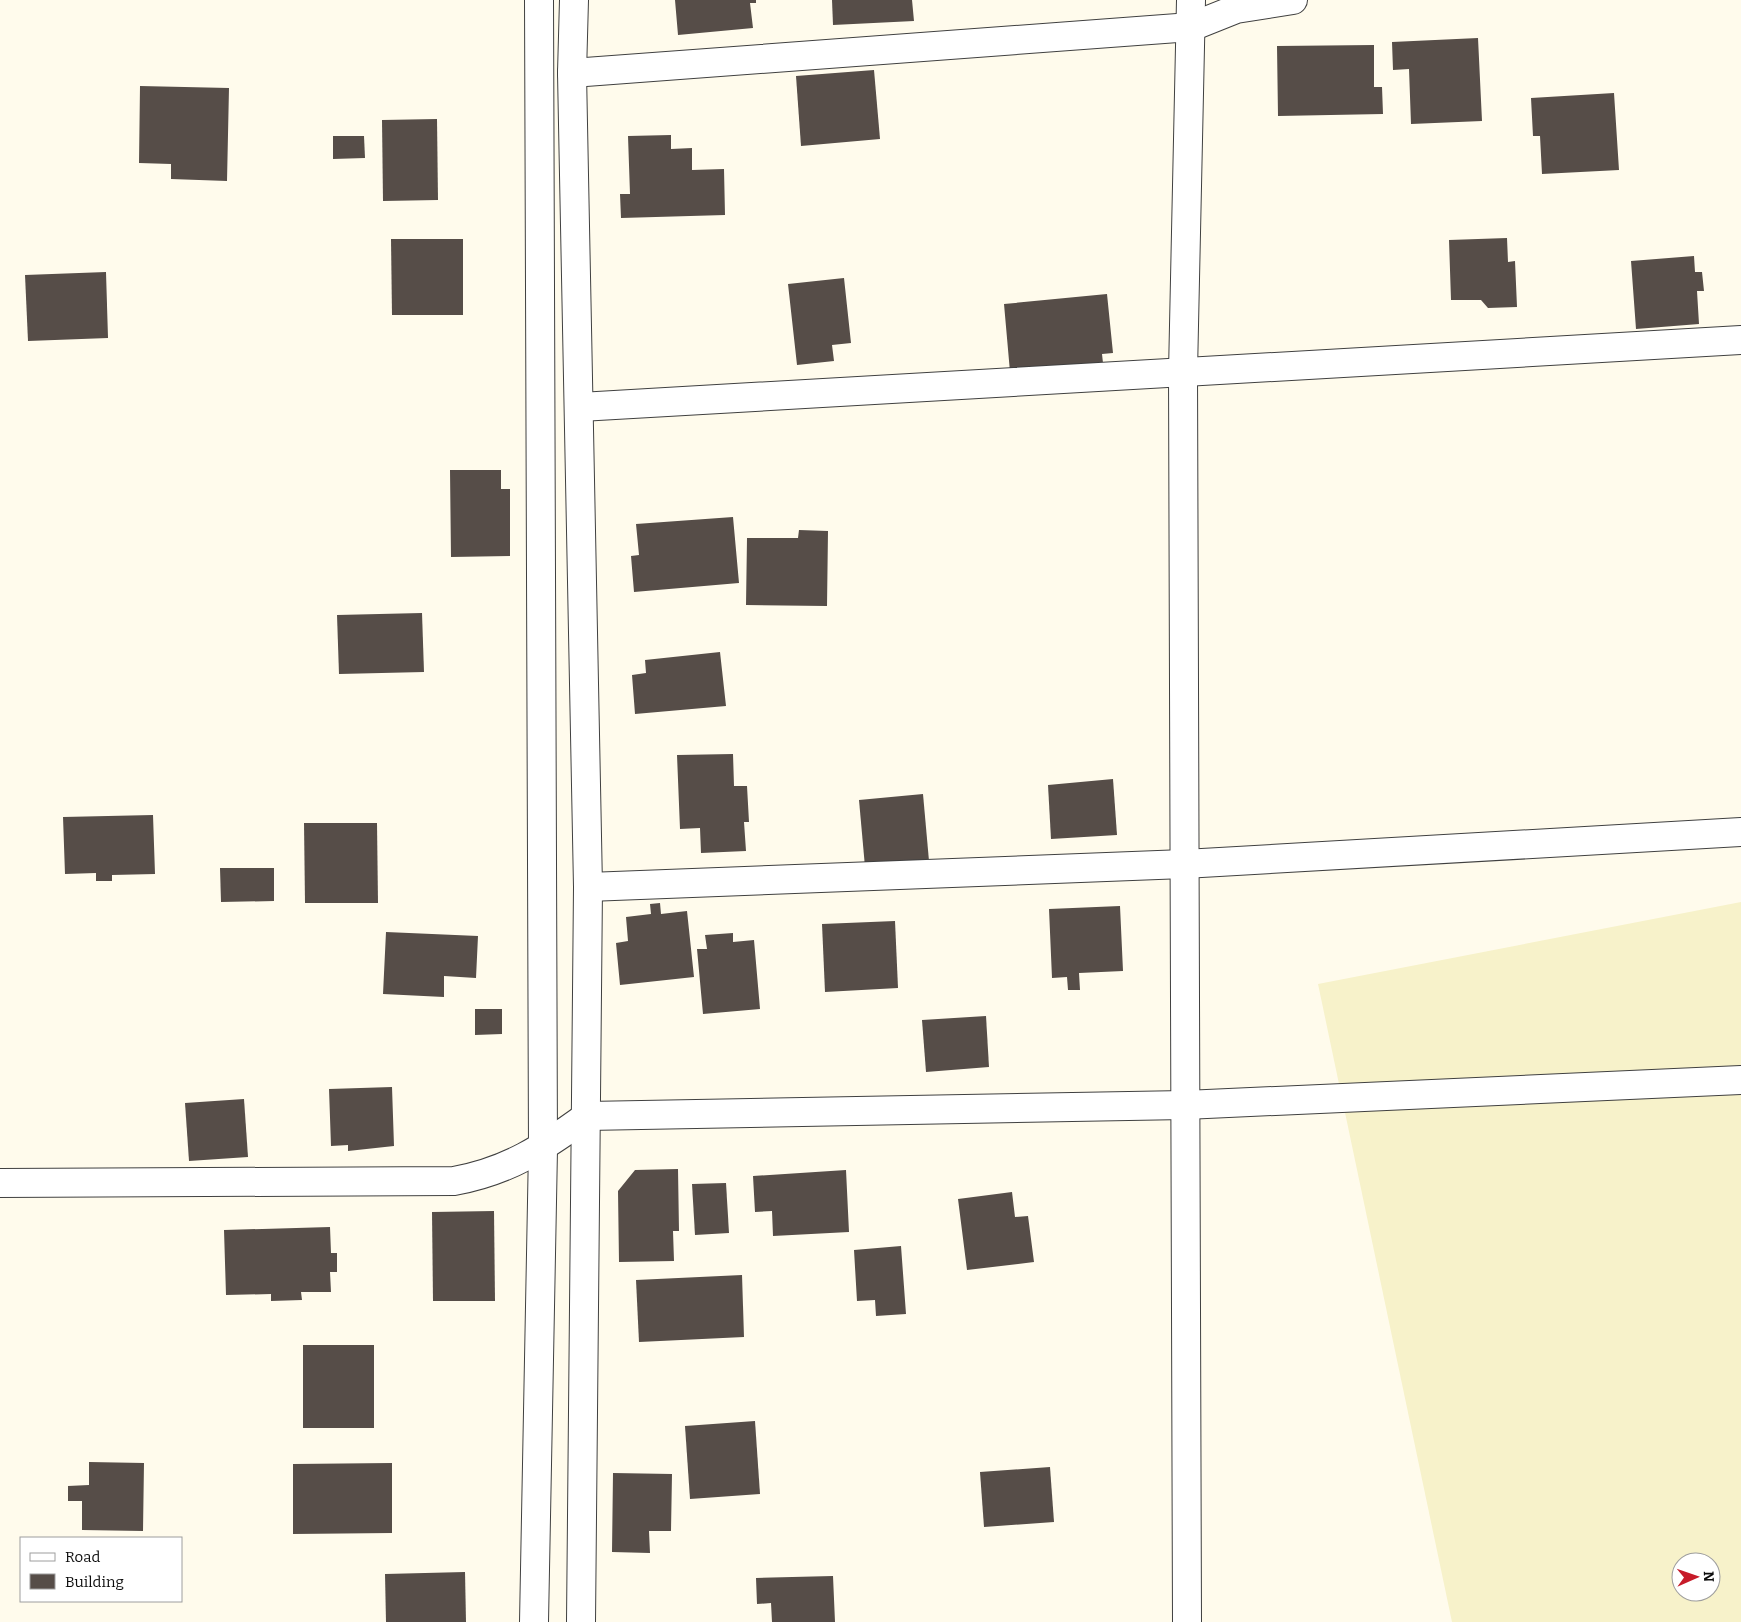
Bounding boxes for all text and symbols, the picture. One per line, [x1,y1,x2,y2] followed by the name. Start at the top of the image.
[20,1537,182,1602] legend
[65,1548,100,1566] text: Road
[1671,1552,1721,1602] north arrow
[1700,1571,1717,1582] text: N
[65,1573,124,1591] text: Building

